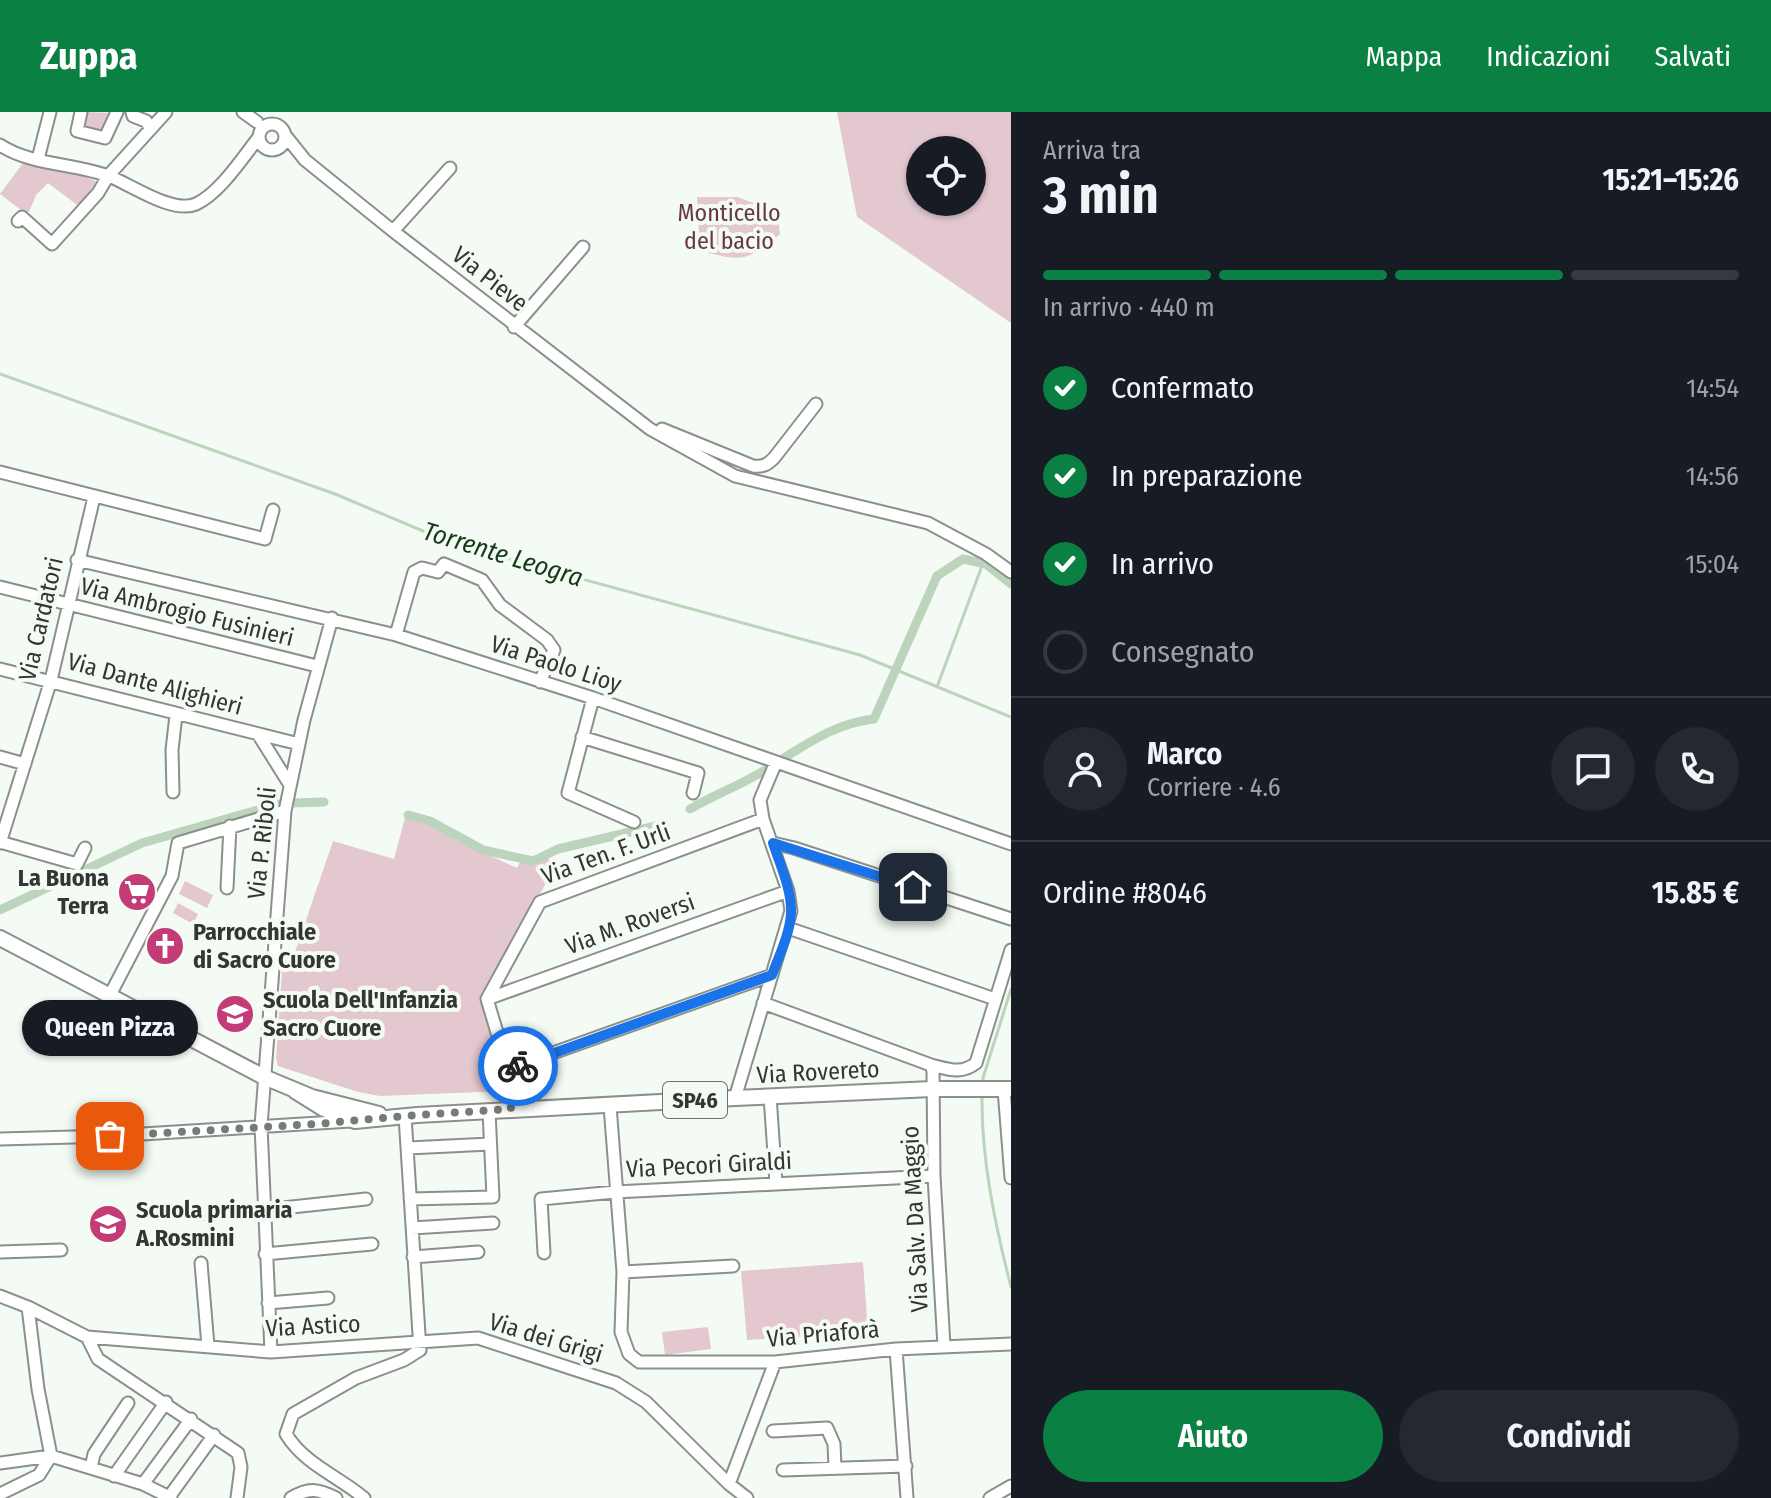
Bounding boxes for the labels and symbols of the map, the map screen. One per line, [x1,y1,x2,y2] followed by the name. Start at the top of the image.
[677,199,781,255] park label: Monticello del bacio
[447,241,533,317] street label: Via Pieve
[419,515,587,594] water label: Torrente Leogra
[13,554,69,684] street label: Via Cardatori
[77,572,297,652] street label: Via Ambrogio Fusinieri
[487,630,625,698] street label: Via Paolo Lioy
[64,647,246,721] street label: Via Dante Alighieri
[242,785,282,901] street label: Via P. Riboli
[538,818,674,890] street label: Via Ten. F. Urli
[879,853,947,921] pin
[18,864,109,920] place label: La Buona Terra
[116,871,158,913] supermarket icon: La Buona Terra
[562,888,698,960] street label: Via M. Roversi
[193,918,336,974] place label: Parrocchiale di Sacro Cuore
[144,925,186,967] church icon: Parrocchiale di Sacro Cuore
[263,986,458,1042] place label: Scuola Dell'Infanzia Sacro Cuore
[214,993,256,1035] school or university icon: Scuola Dell'Infanzia Sacro Cuore
[22,1000,198,1056] callout: Queen Pizza
[478,1026,558,1106] courier
[756,1055,880,1089] street label: Via Rovereto
[663,1082,727,1118] road number: SP46
[76,1102,144,1170] pin
[896,1125,934,1313] street label: Via Salv. Da Maggio
[625,1147,793,1183] street label: Via Pecori Giraldi
[135,1196,293,1252] place label: Scuola primaria A.Rosmini
[87,1203,129,1245] school or university icon: Scuola primaria A.Rosmini
[486,1307,606,1369] street label: Via dei Grigi
[265,1310,361,1342] street label: Via Astico
[765,1315,881,1353] street label: Via Priaforà

